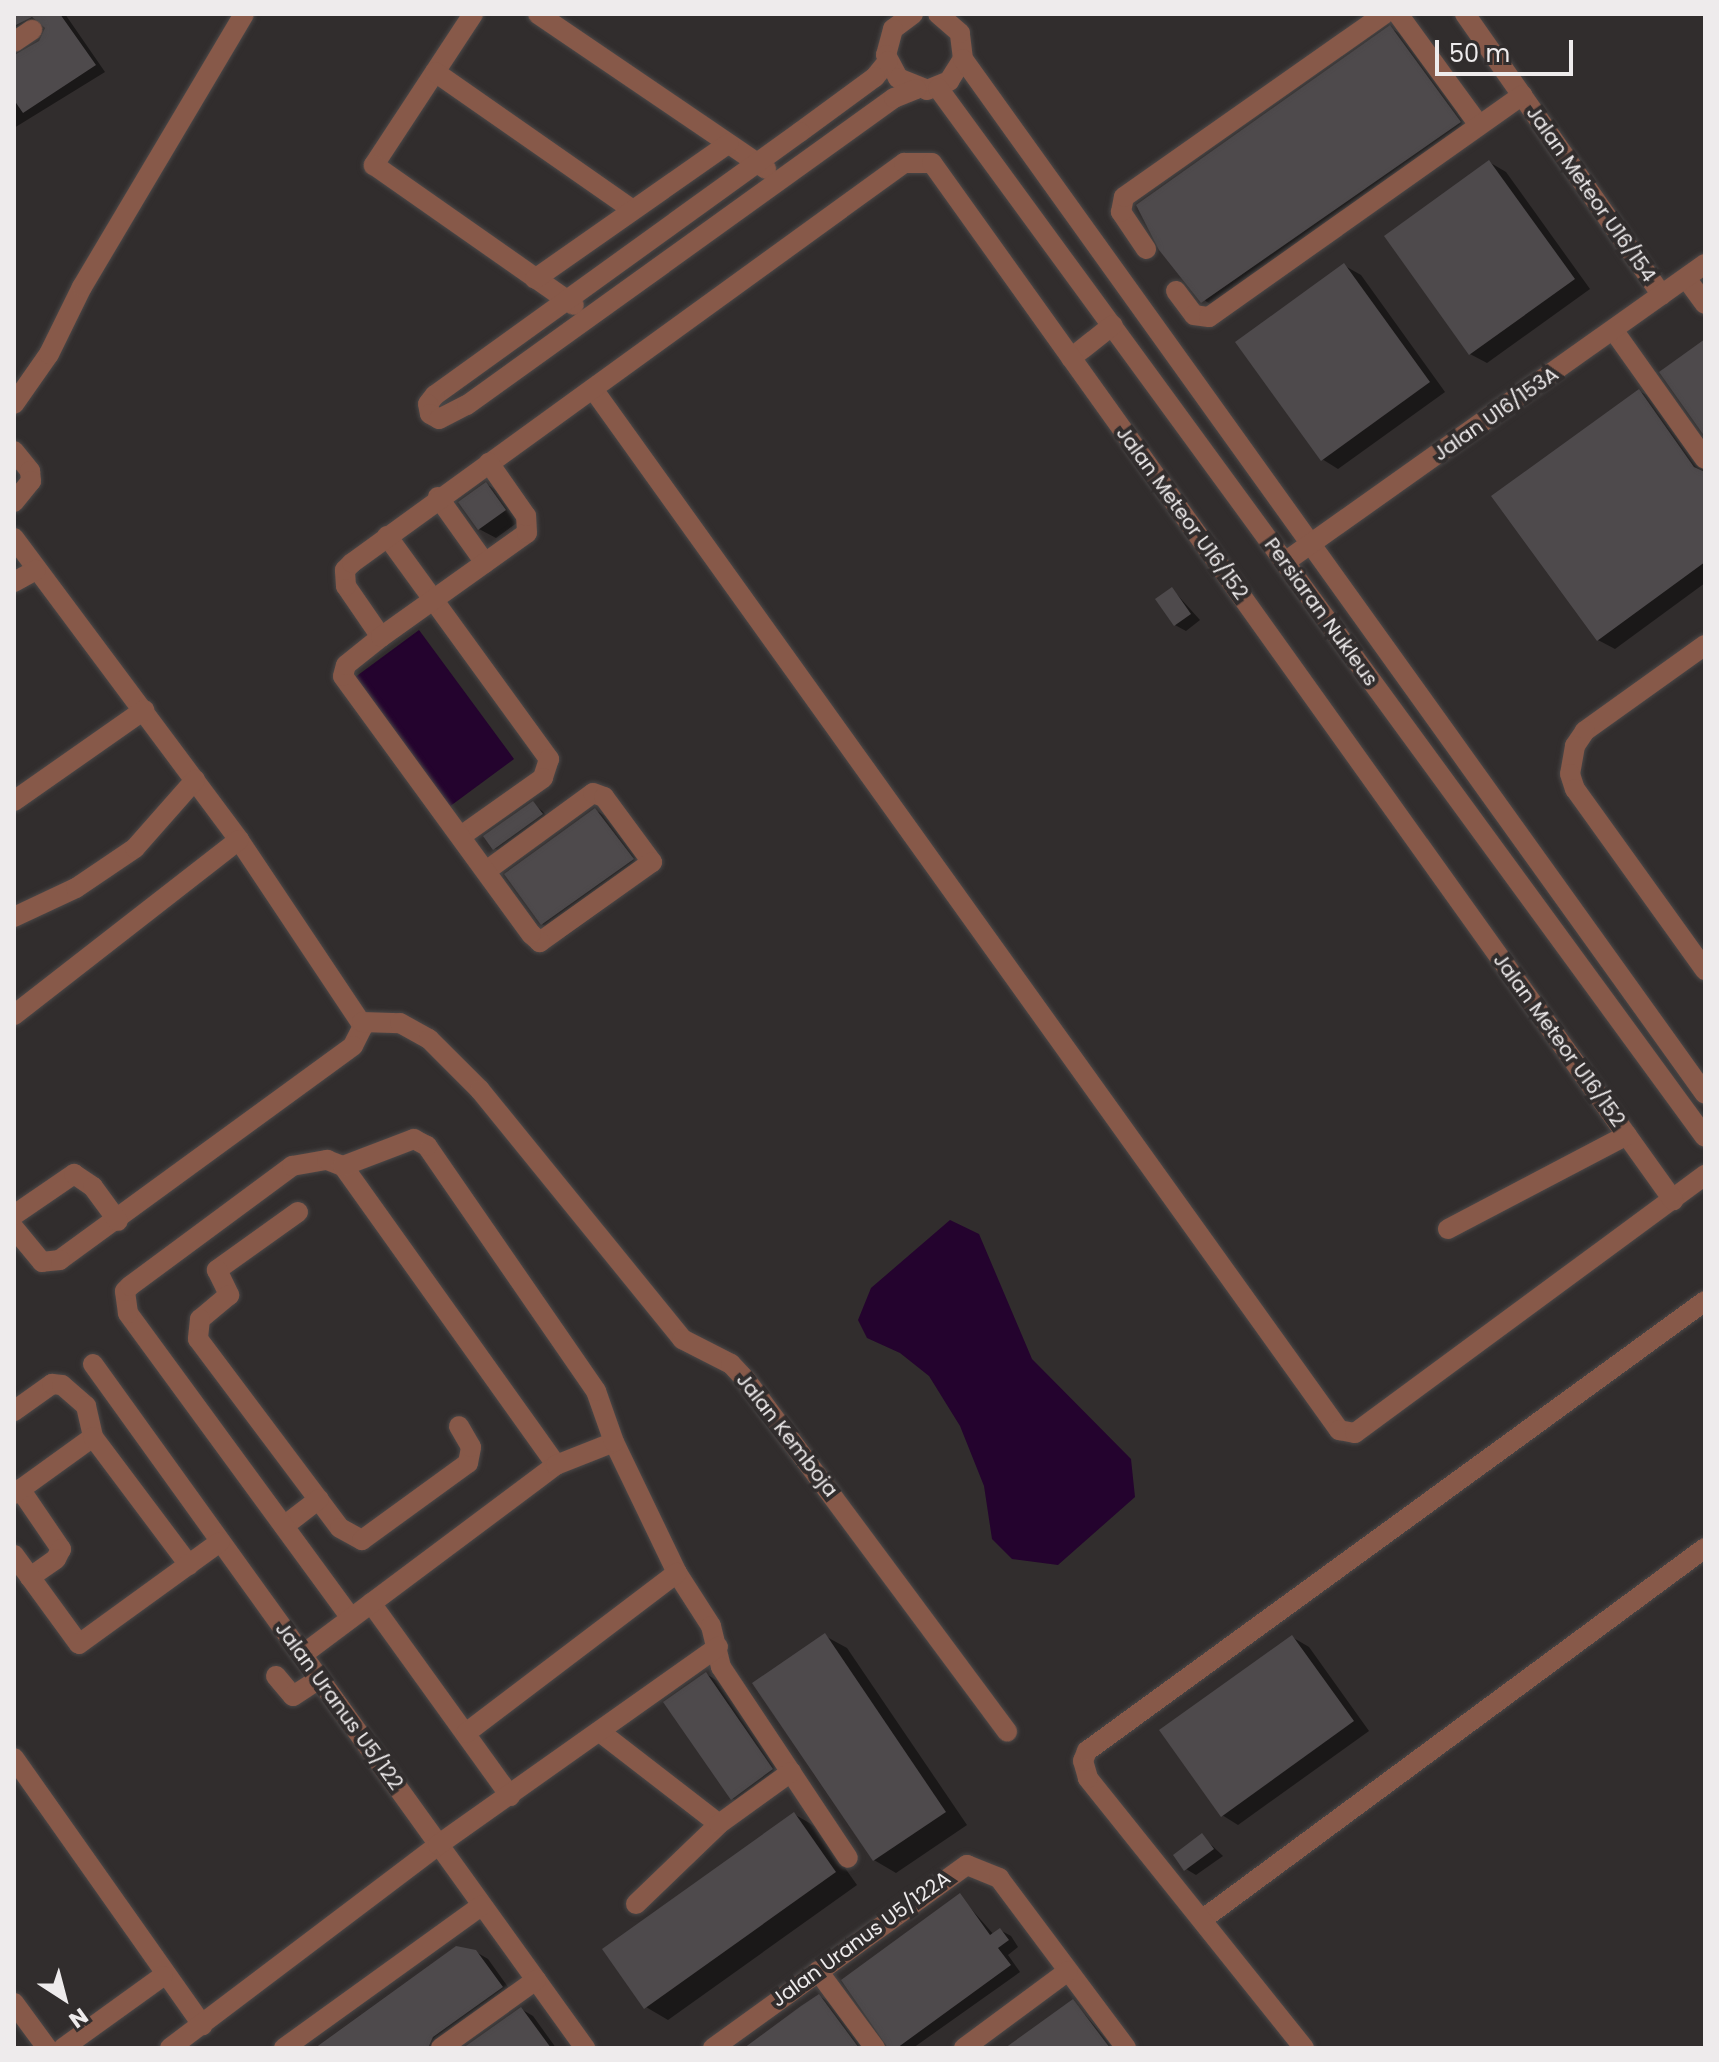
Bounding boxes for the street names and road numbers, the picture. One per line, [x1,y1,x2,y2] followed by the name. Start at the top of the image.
[1521,101,1661,287] street label: Jalan Meteor U16/154
[1429,362,1563,466] street label: Jalan U16/153A
[1111,422,1253,604] street label: Jalan Meteor U16/152
[1259,533,1383,691] street label: Persiaran Nukleus
[1488,949,1630,1131] street label: Jalan Meteor U16/152
[731,1368,843,1502] street label: Jalan Kemboja
[270,1617,408,1795] street label: Jalan Uranus U5/122
[767,1866,955,2012] street label: Jalan Uranus U5/122A

